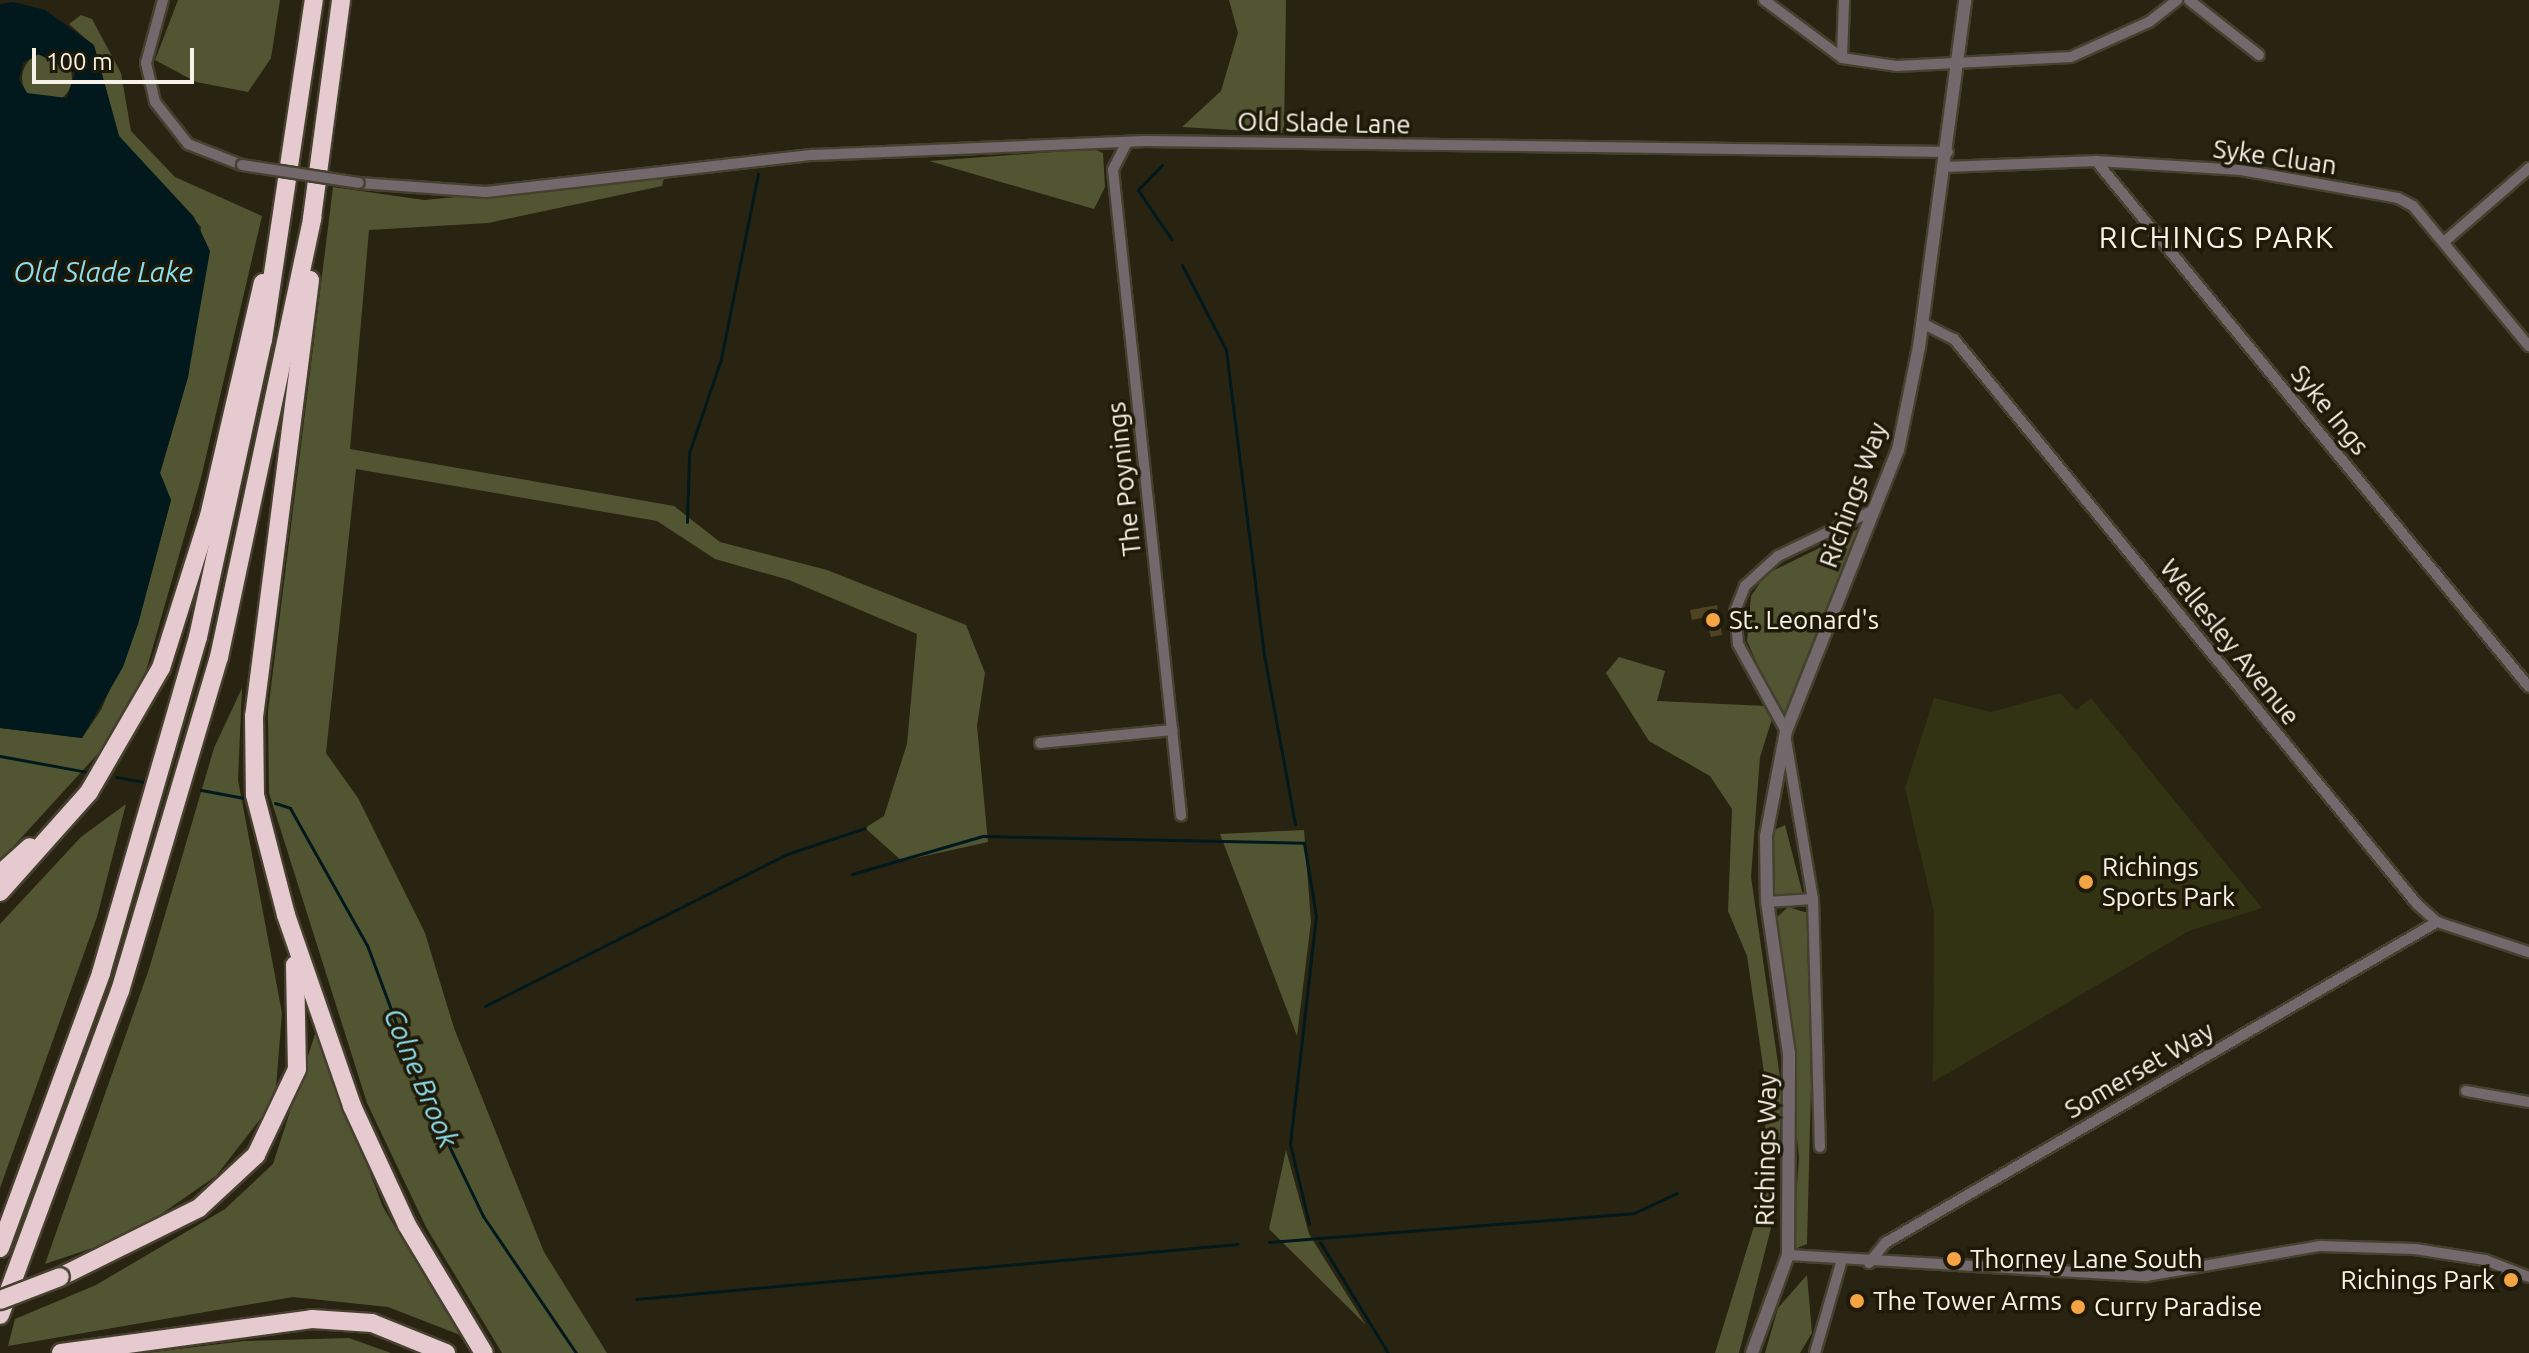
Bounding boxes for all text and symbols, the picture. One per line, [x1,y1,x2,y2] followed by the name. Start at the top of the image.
[36,32,198,82] scale bar
[46,48,113,75] text: 100 m
[1237,106,1411,140] street label: Old Slade Lane
[2211,133,2339,181] street label: Syke Cluan
[2099,219,2335,255] district label: RICHINGS PARK
[13,255,193,289] water label: Old Slade Lake
[2284,359,2376,461] street label: Syke Ings
[1100,400,1148,558] street label: The Poynings
[1812,418,1894,572] street label: Richings Way
[2154,553,2306,731] street label: Wellesley Avenue
[1729,604,1879,636] place label: St. Leonard's
[1704,611,1722,629] marker: St. Leonard's
[2102,851,2235,912] place label: Richings Sports Park
[2077,873,2095,891] marker: Richings Sports Park
[376,1003,466,1153] water label: Colne Brook
[2059,1015,2219,1125] street label: Somerset Way
[1749,1074,1783,1226] street label: Richings Way
[1970,1243,2203,1275] place label: Thorney Lane South
[1945,1250,1963,1268] marker: Thorney Lane South
[2341,1264,2495,1296] place label: Richings Park
[2502,1271,2520,1289] marker: Richings Park
[1873,1285,2062,1317] place label: The Tower Arms
[2094,1291,2262,1323] place label: Curry Paradise
[1848,1292,1866,1310] marker: The Tower Arms
[2069,1298,2087,1316] marker: Curry Paradise

